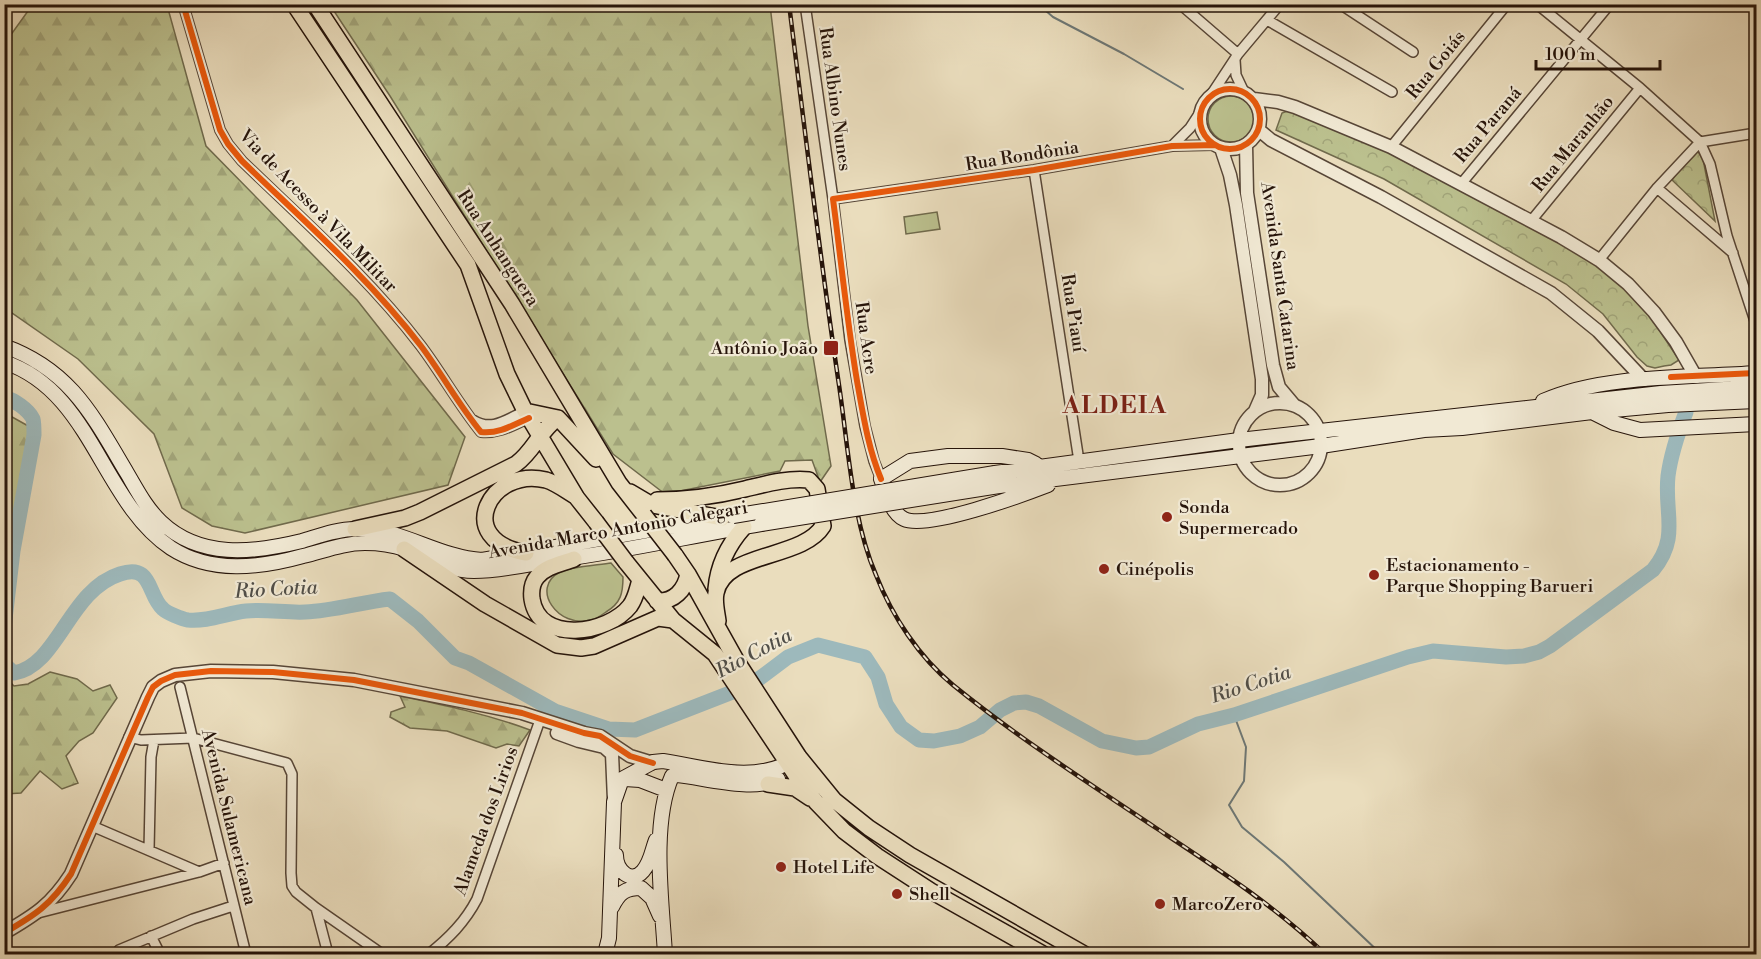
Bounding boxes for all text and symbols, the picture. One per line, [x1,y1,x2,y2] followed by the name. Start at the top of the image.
[814,26,856,173] street label: Rua Albino Nunes
[1401,26,1471,104] street label: Rua Goiás
[1536,33,1660,71] scale bar
[1545,43,1596,66] text: 100 m
[1449,81,1527,168] street label: Rua Paraná
[1527,91,1619,197] street label: Rua Maranhão
[233,124,402,298] street label: Via de Acesso à Vila Militar
[964,136,1081,176] street label: Rua Rondônia
[1255,179,1305,372] street label: Avenida Santa Catarina
[452,185,545,311] street label: Rua Anhanguera
[1055,272,1091,355] street label: Rua Piauí
[850,300,882,376] street label: Rua Acre
[710,337,818,360] place label: Antônio João
[822,339,840,357] marker: Antônio João
[1062,391,1167,421] district label: ALDEIA
[486,496,749,564] street label: Avenida Marco Antonio Calegari
[1179,496,1298,540] place label: Sonda Supermercado
[1160,510,1174,524] marker: Sonda Supermercado
[1386,554,1594,598] place label: Estacionamento - Parque Shopping Barueri
[1116,558,1194,581] place label: Cinépolis
[1097,562,1111,576] marker: Cinépolis
[1367,568,1381,582] marker: Estacionamento - Parque Shopping Barueri
[233,575,319,605] water label: Rio Cotia
[711,623,797,685] water label: Rio Cotia
[1207,660,1295,710] water label: Rio Cotia
[196,725,262,908] street label: Avenida Sulamericana
[448,743,524,899] street label: Alameda dos Lirios
[793,856,875,879] place label: Hotel Life
[774,860,788,874] marker: Hotel Life
[909,883,950,906] place label: Shell
[890,887,904,901] marker: Shell
[1172,893,1262,916] place label: MarcoZero
[1153,897,1167,911] marker: MarcoZero

